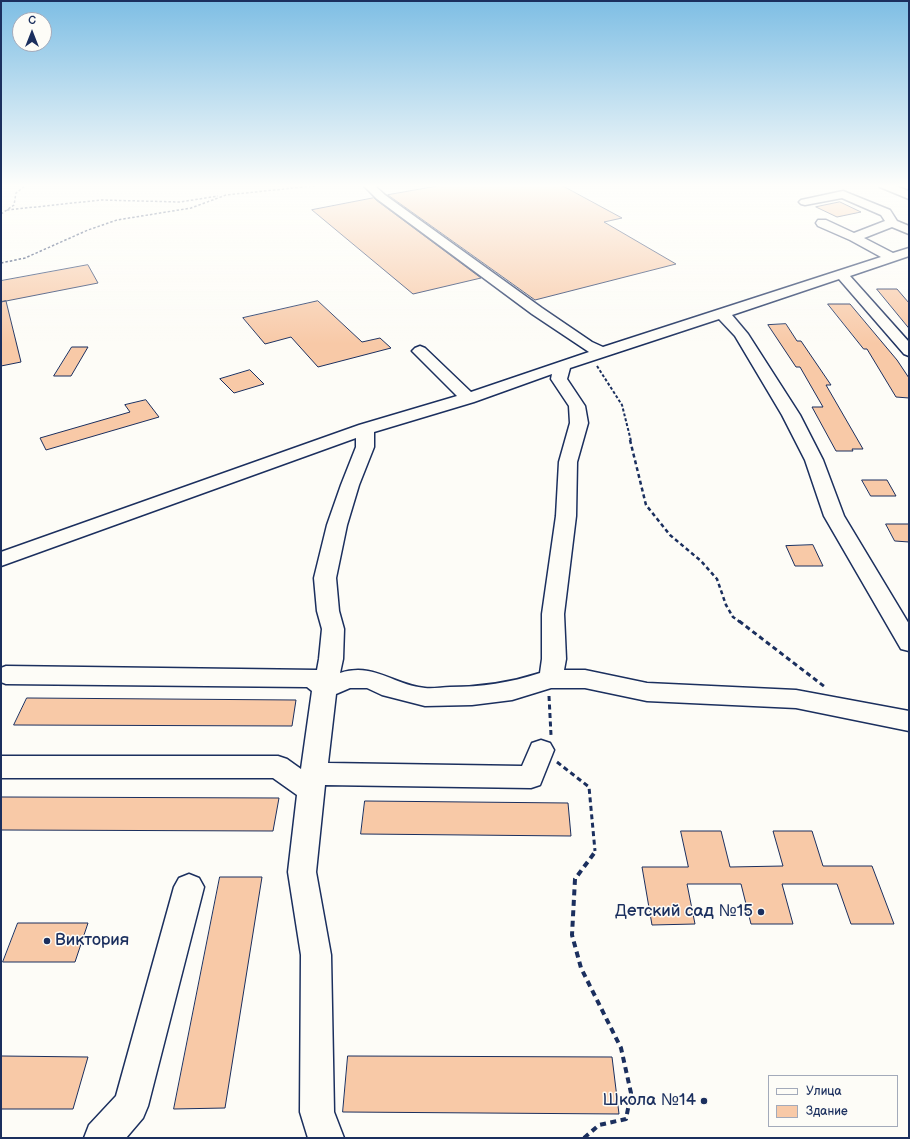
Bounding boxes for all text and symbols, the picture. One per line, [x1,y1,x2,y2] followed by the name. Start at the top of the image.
[12,12,52,52] north arrow
[28,14,36,27] text: С
[615,902,753,922] place label: Детский сад №15
[756,907,766,917] marker: Детский сад №15
[55,931,129,951] place label: Виктория
[42,936,52,946] marker: Виктория
[768,1075,898,1127] legend
[806,1084,842,1099] text: Улица
[603,1091,696,1111] place label: Школа №14
[699,1096,709,1106] marker: Школа №14
[806,1104,848,1119] text: Здание

